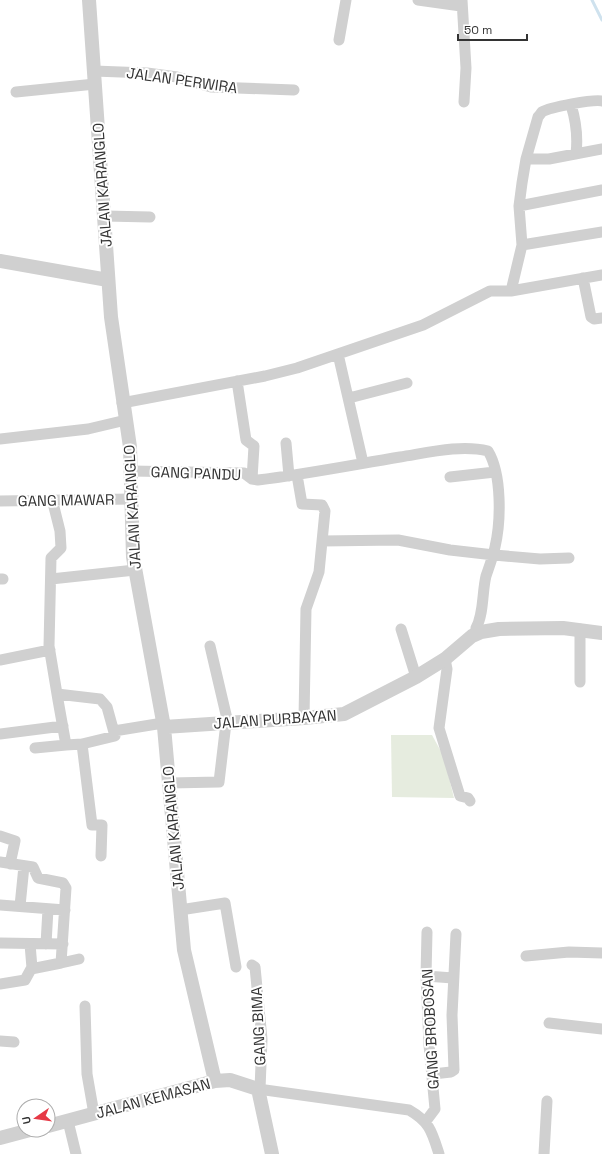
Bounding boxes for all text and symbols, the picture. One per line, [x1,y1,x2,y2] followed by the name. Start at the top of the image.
[458,16,527,42] scale bar
[464,22,492,38] text: 50 m
[125,63,239,97] street label: JALAN PERWIRA
[88,122,116,248] street label: JALAN KARANGLO
[119,444,145,570] street label: JALAN KARANGLO
[150,462,242,484] street label: GANG PANDU
[17,490,115,510] street label: GANG MAWAR
[213,705,337,733] street label: JALAN PURBAYAN
[158,765,188,891] street label: JALAN KARANGLO
[417,968,443,1090] street label: GANG BROBOSAN
[246,985,270,1066] street label: GANG BIMA
[94,1074,212,1122] street label: JALAN KEMASAN
[16,1098,56,1138] north arrow
[19,1115,34,1125] text: U

